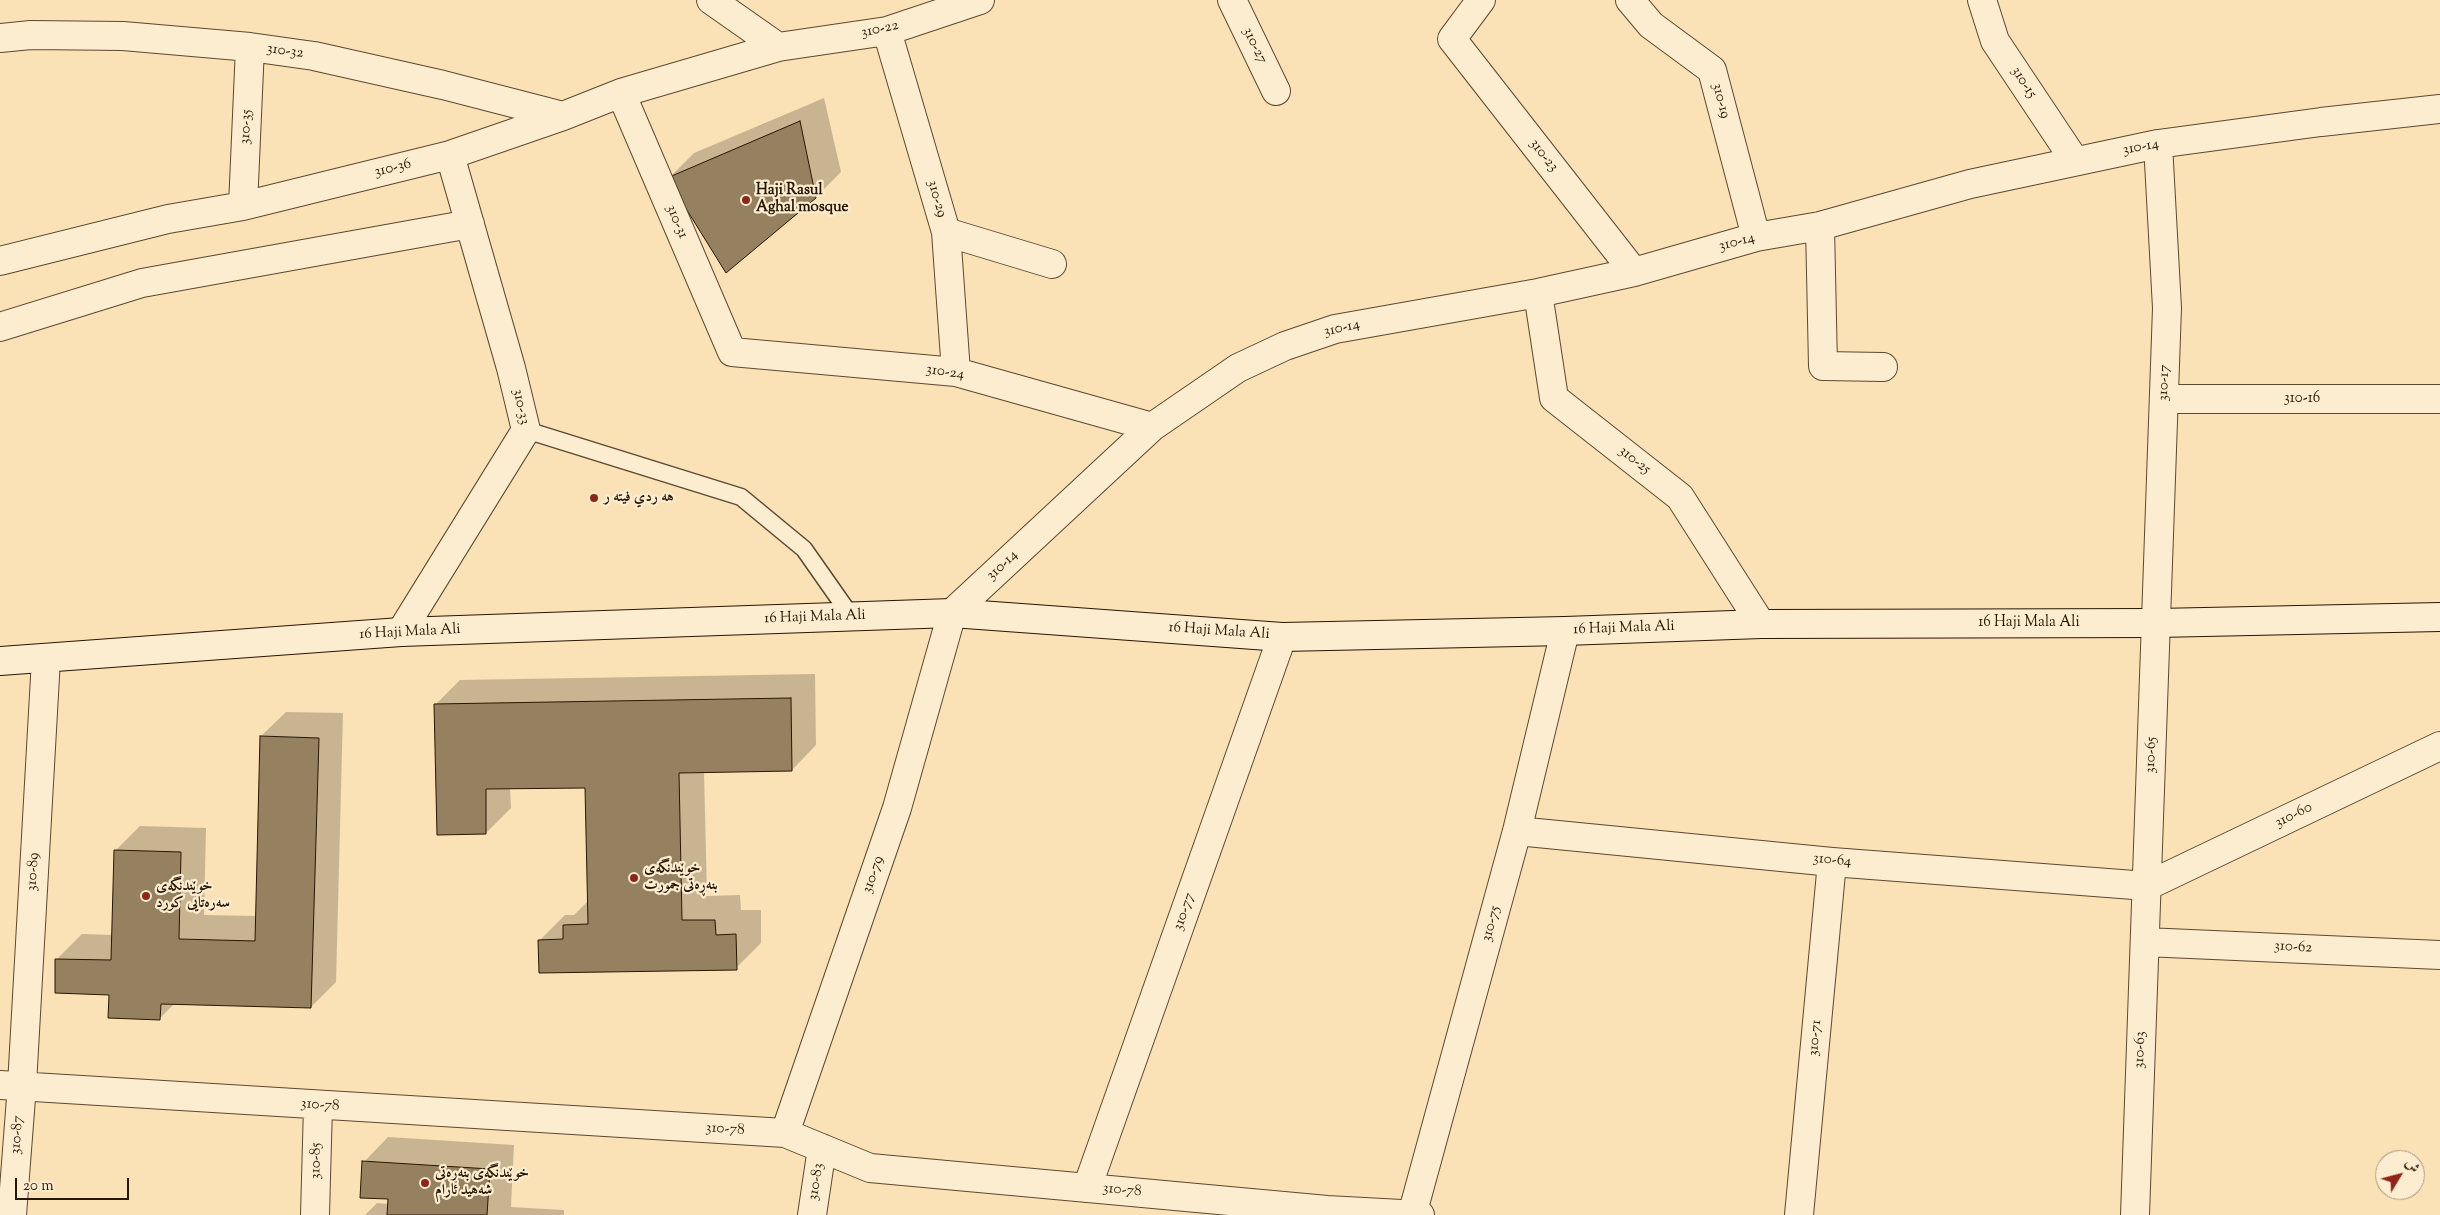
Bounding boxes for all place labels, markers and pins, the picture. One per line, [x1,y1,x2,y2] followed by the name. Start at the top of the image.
[756,182,849,217] place label: Haji Rasul Aghal mosque
[740,194,752,206] marker: Haji Rasul Aghal mosque
[604,489,674,507] place label: هه ردي فيته ر
[588,492,600,504] marker: هه ردي فيته ر
[644,860,718,895] place label: خوێندنگەی بنەڕەتی جمورت
[628,872,640,884] marker: خوێندنگەی بنەڕەتی جمورت
[156,878,230,913] place label: خوێندنگەی سەرەتایی کورد
[140,890,152,902] marker: خوێندنگەی سەرەتایی کورد
[435,1165,529,1200] place label: خوێندنگەی بنەڕەتی شەهید ئارام
[419,1177,431,1189] marker: خوێندنگەی بنەڕەتی شەهید ئارام

